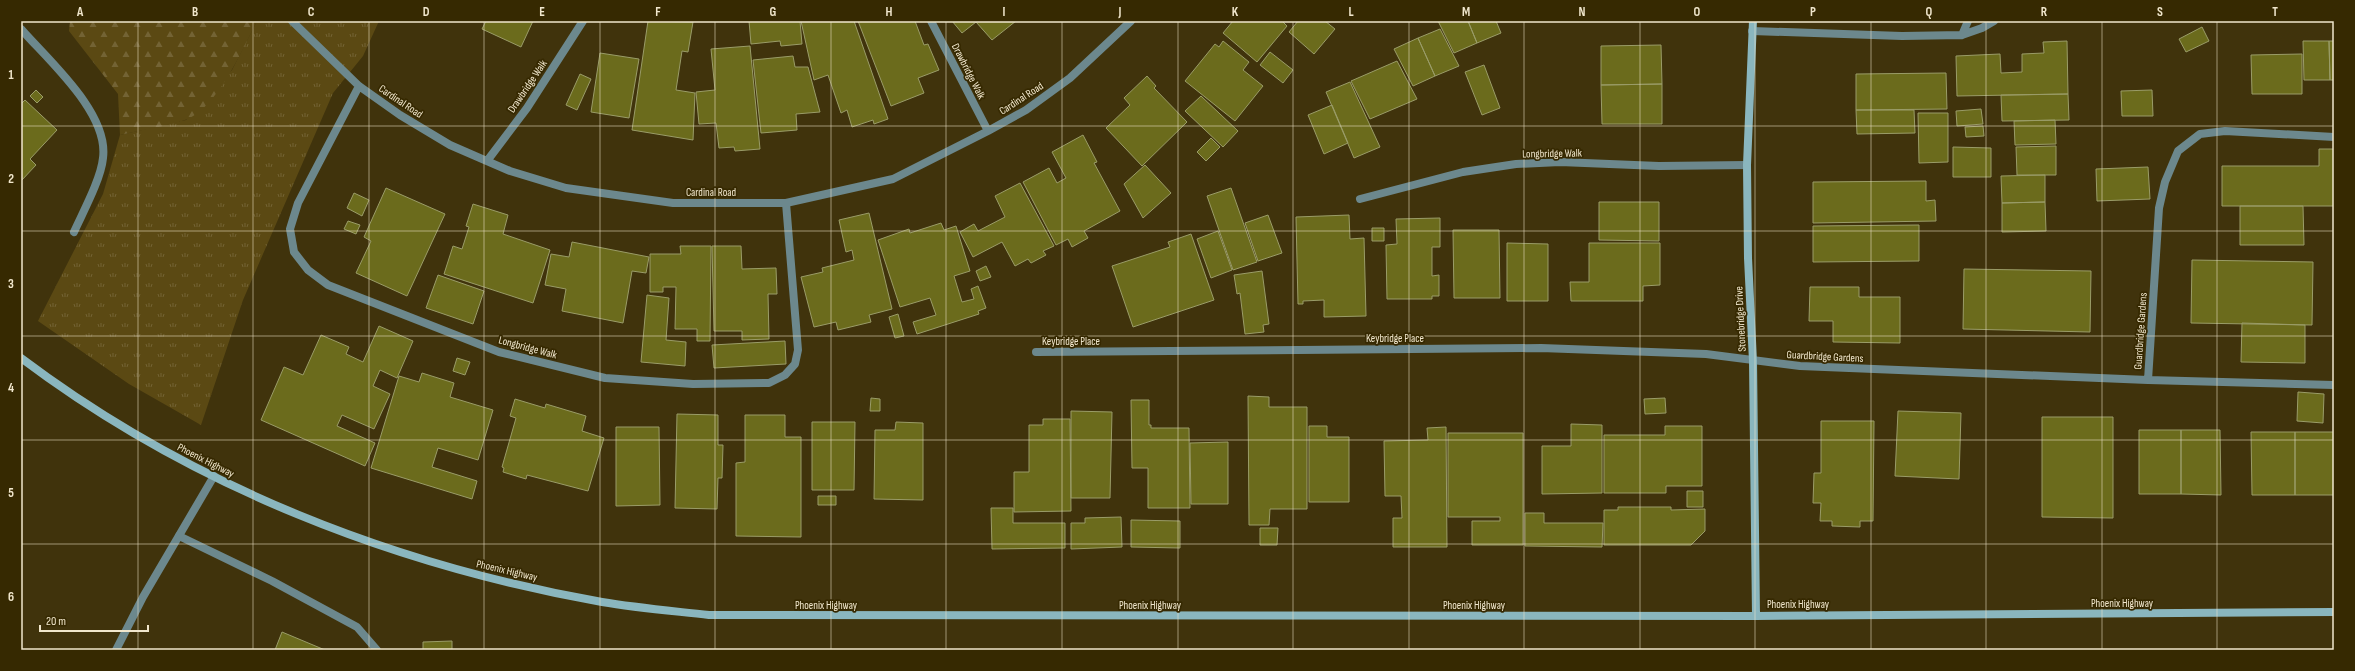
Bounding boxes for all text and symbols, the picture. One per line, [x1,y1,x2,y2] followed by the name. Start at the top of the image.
[76,4,84,20] text: A
[192,4,198,20] text: B
[308,4,315,20] text: C
[423,4,430,20] text: D
[539,4,545,20] text: E
[655,4,661,20] text: F
[770,4,777,20] text: G
[886,4,893,20] text: H
[1003,4,1006,20] text: I
[1118,4,1122,20] text: J
[1232,4,1239,20] text: K
[1348,4,1354,20] text: L
[1462,4,1470,20] text: M
[1579,4,1586,20] text: N
[1694,4,1701,20] text: O
[1810,4,1816,20] text: P
[1926,4,1933,20] text: Q
[2041,4,2048,20] text: R
[2157,4,2163,20] text: S
[2272,4,2278,20] text: T
[949,41,989,102] street label: Drawbridge Walk
[505,57,550,115] street label: Drawbridge Walk
[8,67,14,83] text: 1
[997,79,1046,118] street label: Cardinal Road
[376,82,425,121] street label: Cardinal Road
[1522,146,1583,161] street label: Longbridge Walk
[8,171,14,187] text: 2
[686,186,736,199] street label: Cardinal Road
[8,276,14,292] text: 3
[1732,286,1749,352] street label: Stonebridge Drive
[2131,292,2150,370] street label: Guardbridge Gardens
[1366,332,1424,345] street label: Keybridge Place
[497,333,559,362] street label: Longbridge Walk
[1042,335,1100,348] street label: Keybridge Place
[1786,348,1864,365] street label: Guardbridge Gardens
[8,380,14,396] text: 4
[175,441,237,481] street label: Phoenix Highway
[8,485,14,501] text: 5
[475,557,539,584] street label: Phoenix Highway
[8,589,14,605] text: 6
[2091,597,2154,610] street label: Phoenix Highway
[1767,598,1830,611] street label: Phoenix Highway
[795,599,858,612] street label: Phoenix Highway
[1119,599,1182,612] street label: Phoenix Highway
[1443,599,1506,612] street label: Phoenix Highway
[40,607,148,633] scale bar
[46,614,66,629] text: 20 m

